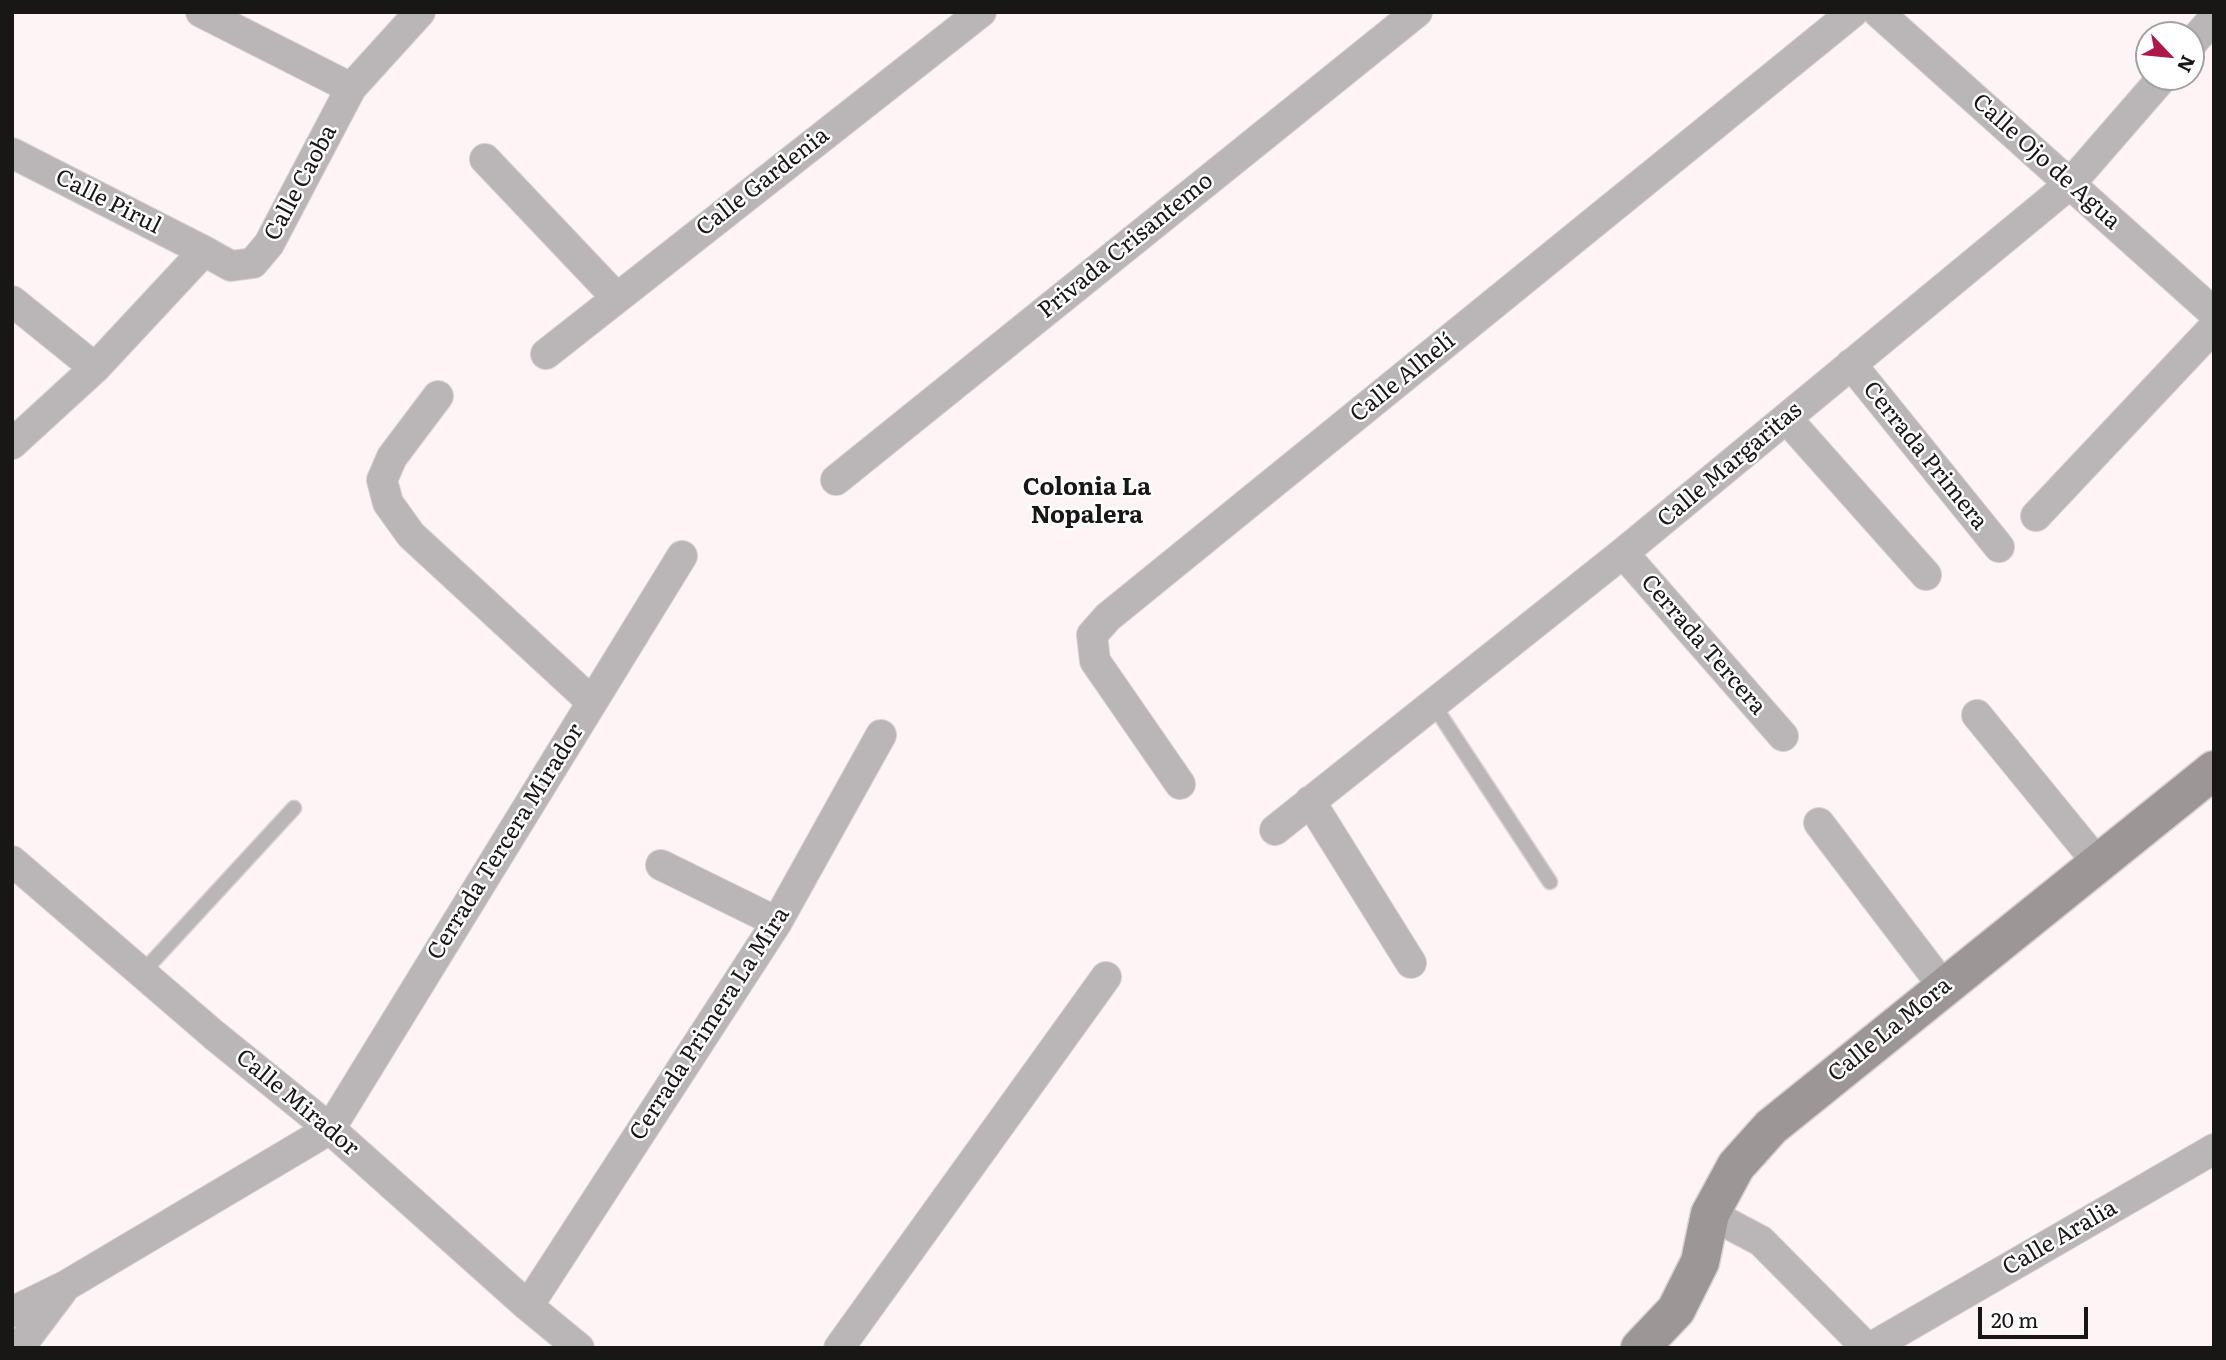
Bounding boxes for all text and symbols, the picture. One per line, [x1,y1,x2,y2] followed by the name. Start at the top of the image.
[2135,21,2205,91] north arrow
[2171,51,2203,78] text: N
[1966,88,2126,236] street label: Calle Ojo de Agua
[259,120,343,246] street label: Calle Caoba
[691,122,835,242] street label: Calle Gardenia
[51,164,165,240] street label: Calle Pirul
[1033,167,1219,325] street label: Privada Crisantemo
[1345,327,1461,429] street label: Calle Alhelí
[1857,376,1993,536] street label: Cerrada Primera
[1652,397,1808,533] street label: Calle Margaritas
[1023,474,1151,530] district label: Colonia La Nopalera
[1635,569,1771,721] street label: Cerrada Tercera
[422,719,590,965] street label: Cerrada Tercera Mirador
[624,902,796,1146] street label: Cerrada Primera La Mira
[1823,972,1957,1088] street label: Calle La Mora
[230,1044,364,1162] street label: Calle Mirador
[1998,1194,2122,1282] street label: Calle Aralia
[1981,1294,2091,1338] scale bar
[1991,1303,2038,1334] text: 20 m

